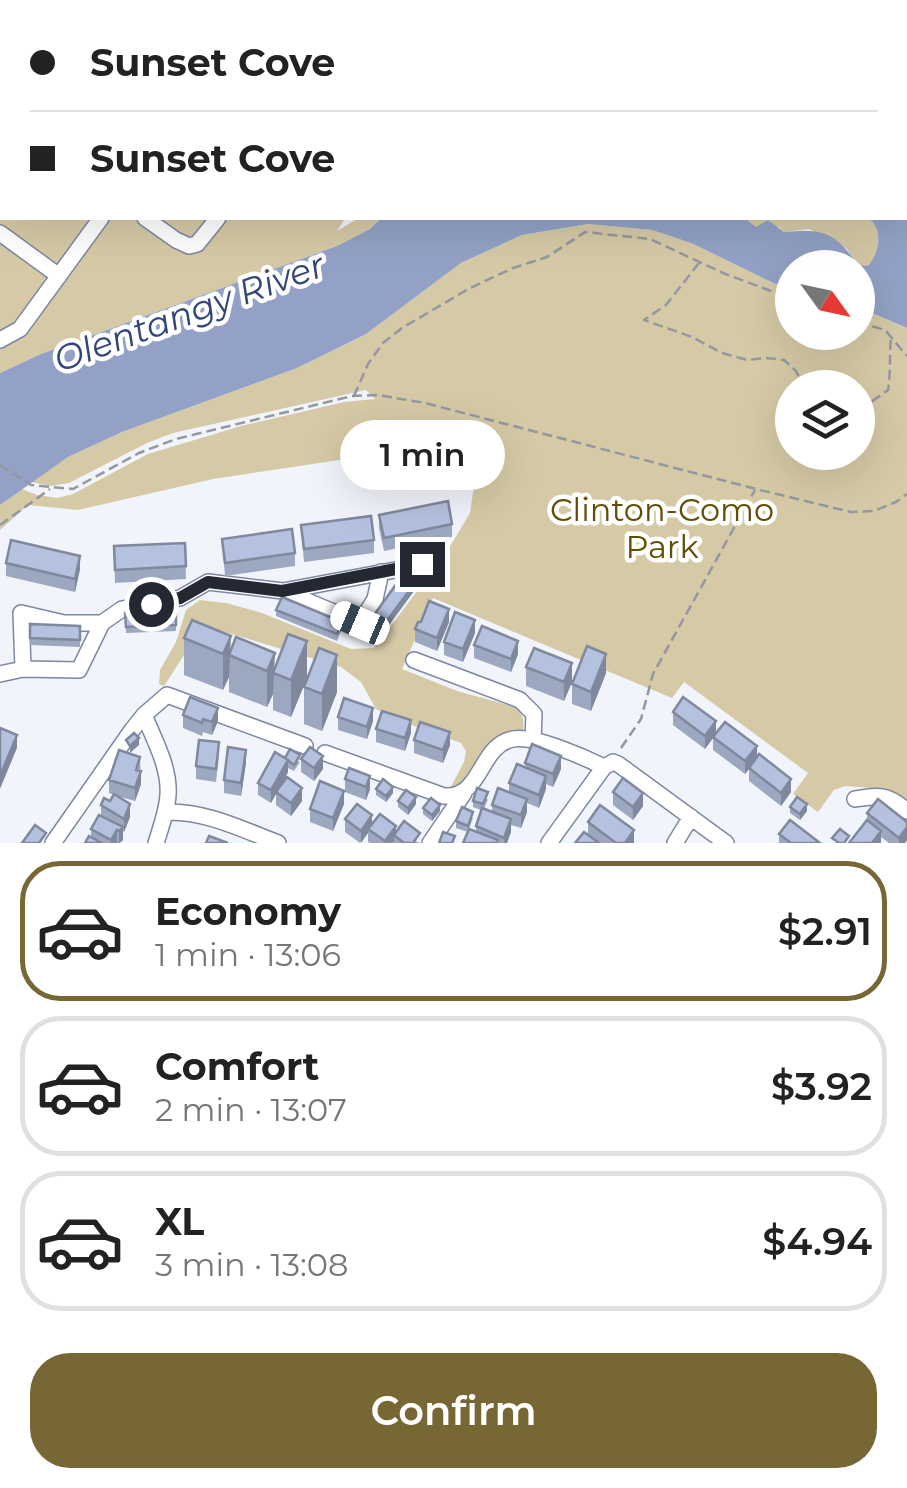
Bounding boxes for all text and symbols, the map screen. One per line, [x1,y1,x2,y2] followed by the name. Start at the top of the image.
[90,39,335,86] text: Sunset Cove
[90,135,335,182] text: Sunset Cove
[48,243,331,381] water label: Olentangy River
[775,250,875,350] north arrow
[775,250,875,470] map controls
[775,370,875,470] button: layers
[340,419,504,489] callout: 1 min
[380,435,465,474] text: 1 min
[550,490,774,566] park label: Clinton-Como Park
[400,542,445,587] route end
[129,582,174,627] route start
[327,597,393,649] car
[35,886,125,976] icon: car
[155,888,341,935] text: Economy
[778,908,872,955] text: $2.91
[155,935,341,974] text: 1 min · 13:06
[35,1041,125,1131] icon: car
[155,1043,319,1090] text: Comfort
[771,1063,872,1110] text: $3.92
[155,1090,347,1129] text: 2 min · 13:07
[35,1196,125,1286] icon: car
[155,1198,204,1245] text: XL
[762,1218,872,1265] text: $4.94
[155,1245,348,1284] text: 3 min · 13:08
[30,1353,877,1468] button: Confirm

